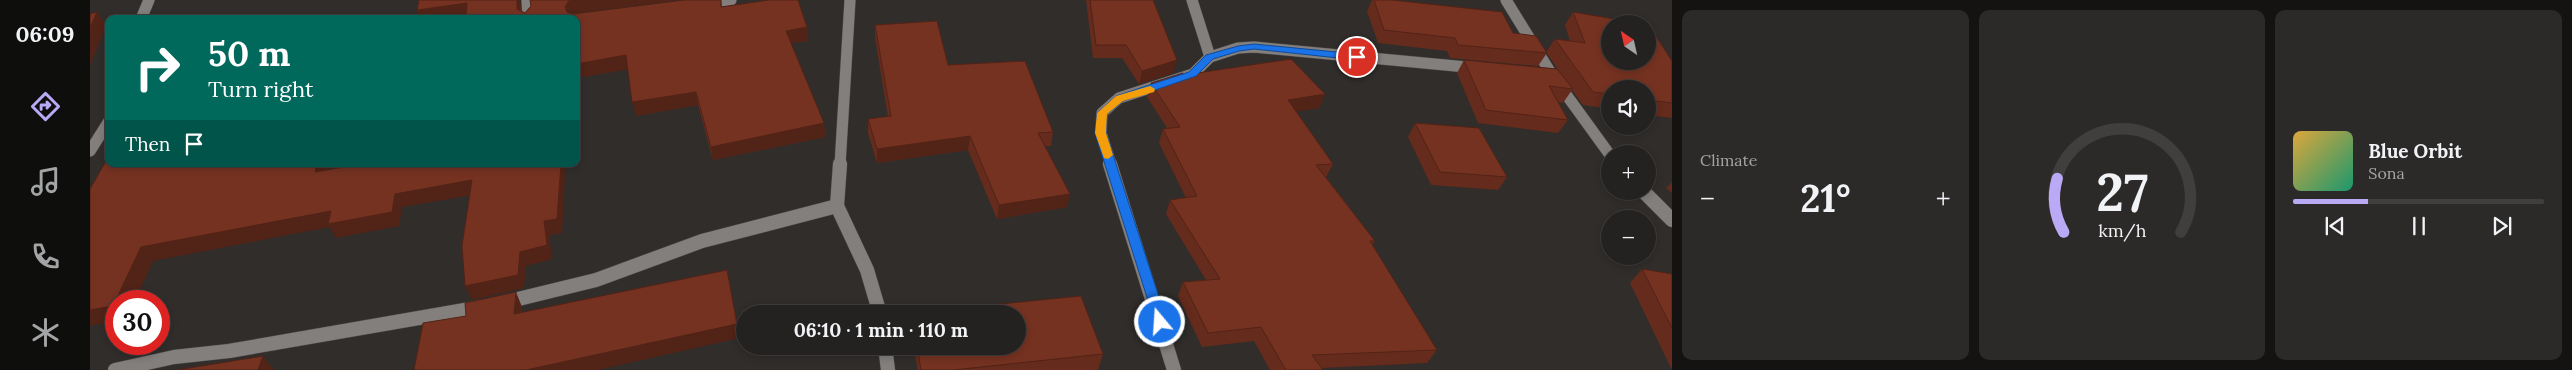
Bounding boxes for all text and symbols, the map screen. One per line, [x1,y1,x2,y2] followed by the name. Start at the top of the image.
[1601,15,1656,70] north arrow
[1601,15,1656,265] map controls
[16,20,74,48] text: 06:09
[208,31,291,76] text: 50 m
[125,35,190,100] icon: right
[1336,36,1378,78] pin
[1343,43,1371,71] icon: arrive
[208,75,313,103] text: Turn right
[1601,80,1656,135] button: sound
[28,89,63,124] icon: directions
[180,130,208,158] icon: arrive
[125,132,170,156] text: Then
[2368,139,2462,163] text: Blue Orbit
[1601,145,1656,200] button: +
[1700,150,1757,170] text: Climate
[2096,159,2148,225] text: 27
[2368,163,2405,183] text: Sona
[28,164,63,199] icon: music
[1800,174,1850,222] text: 21°
[1700,181,1715,217] text: −
[1936,181,1951,217] text: +
[1601,210,1656,265] button: −
[2321,212,2349,240] icon: previous
[2405,212,2433,240] icon: pause
[2488,212,2516,240] icon: next
[2098,219,2146,242] text: km/h
[28,239,63,274] icon: phone
[105,290,170,355] speed limit sign: 30
[1133,295,1185,347] position arrow
[28,315,63,350] icon: climate
[794,318,968,342] text: 06:10 · 1 min · 110 m

